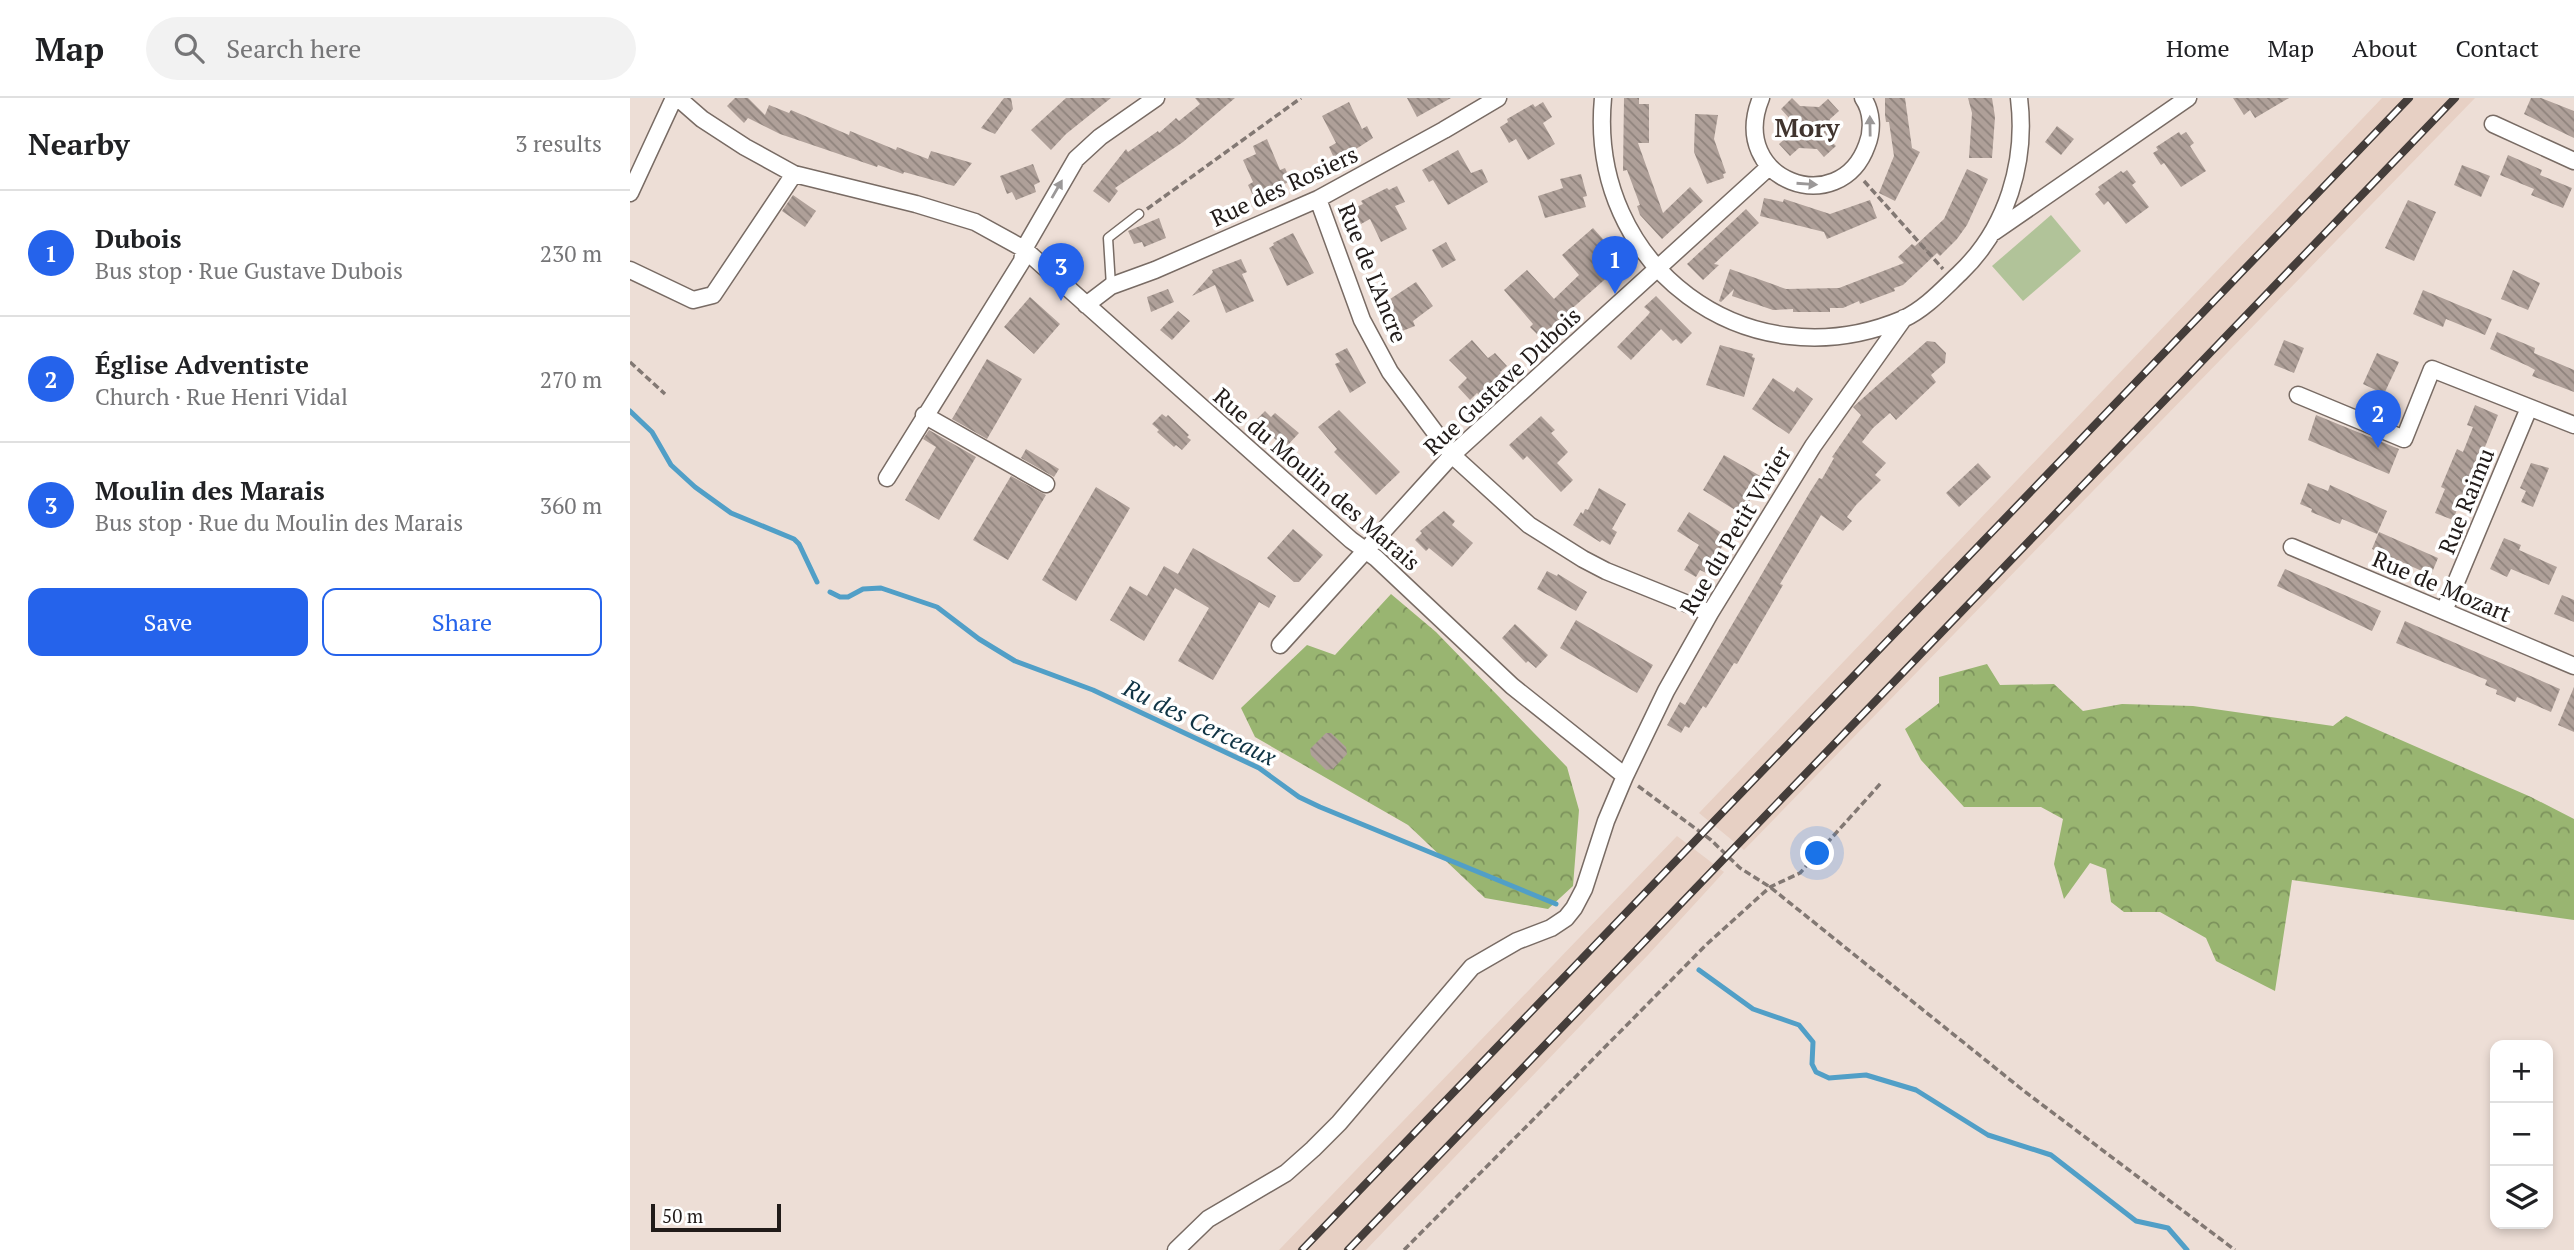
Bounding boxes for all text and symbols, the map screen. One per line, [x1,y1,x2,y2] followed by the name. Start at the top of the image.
[146,17,636,80] search box
[35,27,104,70] text: Map
[170,29,208,67] icon: search
[226,31,361,65] text: Search here
[2166,32,2230,64] text: Home
[2268,32,2314,64] text: Map
[2352,32,2418,64] text: About
[2456,32,2539,64] text: Contact
[1775,110,1841,144] district label: Mory
[1864,115,1875,137] one-way arrow
[28,124,130,164] text: Nearby
[515,128,602,159] text: 3 results
[1205,138,1363,234] street label: Rue des Rosiers
[1051,179,1064,198] one-way arrow
[1796,179,1818,190] one-way arrow
[1331,199,1415,347] street label: Rue de L'Ancre
[95,221,181,255] text: Dubois
[1592,236,1638,294] pin: 1
[45,238,58,269] text: 1
[540,238,602,269] text: 230 m
[1038,243,1084,301] pin: 3
[95,255,403,286] text: Bus stop · Rue Gustave Dubois
[1417,300,1587,462] street label: Rue Gustave Dubois
[95,347,309,381] text: Église Adventiste
[45,364,58,395] text: 2
[540,364,602,395] text: 270 m
[95,381,348,412] text: Church · Rue Henri Vidal
[1207,381,1427,577] street label: Rue du Moulin des Marais
[2355,390,2401,448] pin: 2
[1672,440,1798,620] street label: Rue du Petit Vivier
[2431,444,2501,558] street label: Rue Raimu
[95,473,325,507] text: Moulin des Marais
[45,490,58,521] text: 3
[540,490,602,521] text: 360 m
[95,507,463,538] text: Bus stop · Rue du Moulin des Marais
[2368,543,2516,629] street label: Rue de Mozart
[28,588,308,656] button: Save
[322,588,602,656] button: Share
[1117,671,1283,773] water label: Ru des Cerceaux
[1800,836,1834,870] your location
[2490,1040,2553,1229] map controls
[2490,1040,2553,1103] button: +
[2490,1103,2553,1166] button: −
[2490,1166,2553,1229] button: layers
[651,1201,780,1233] scale bar
[662,1203,703,1228] text: 50 m

